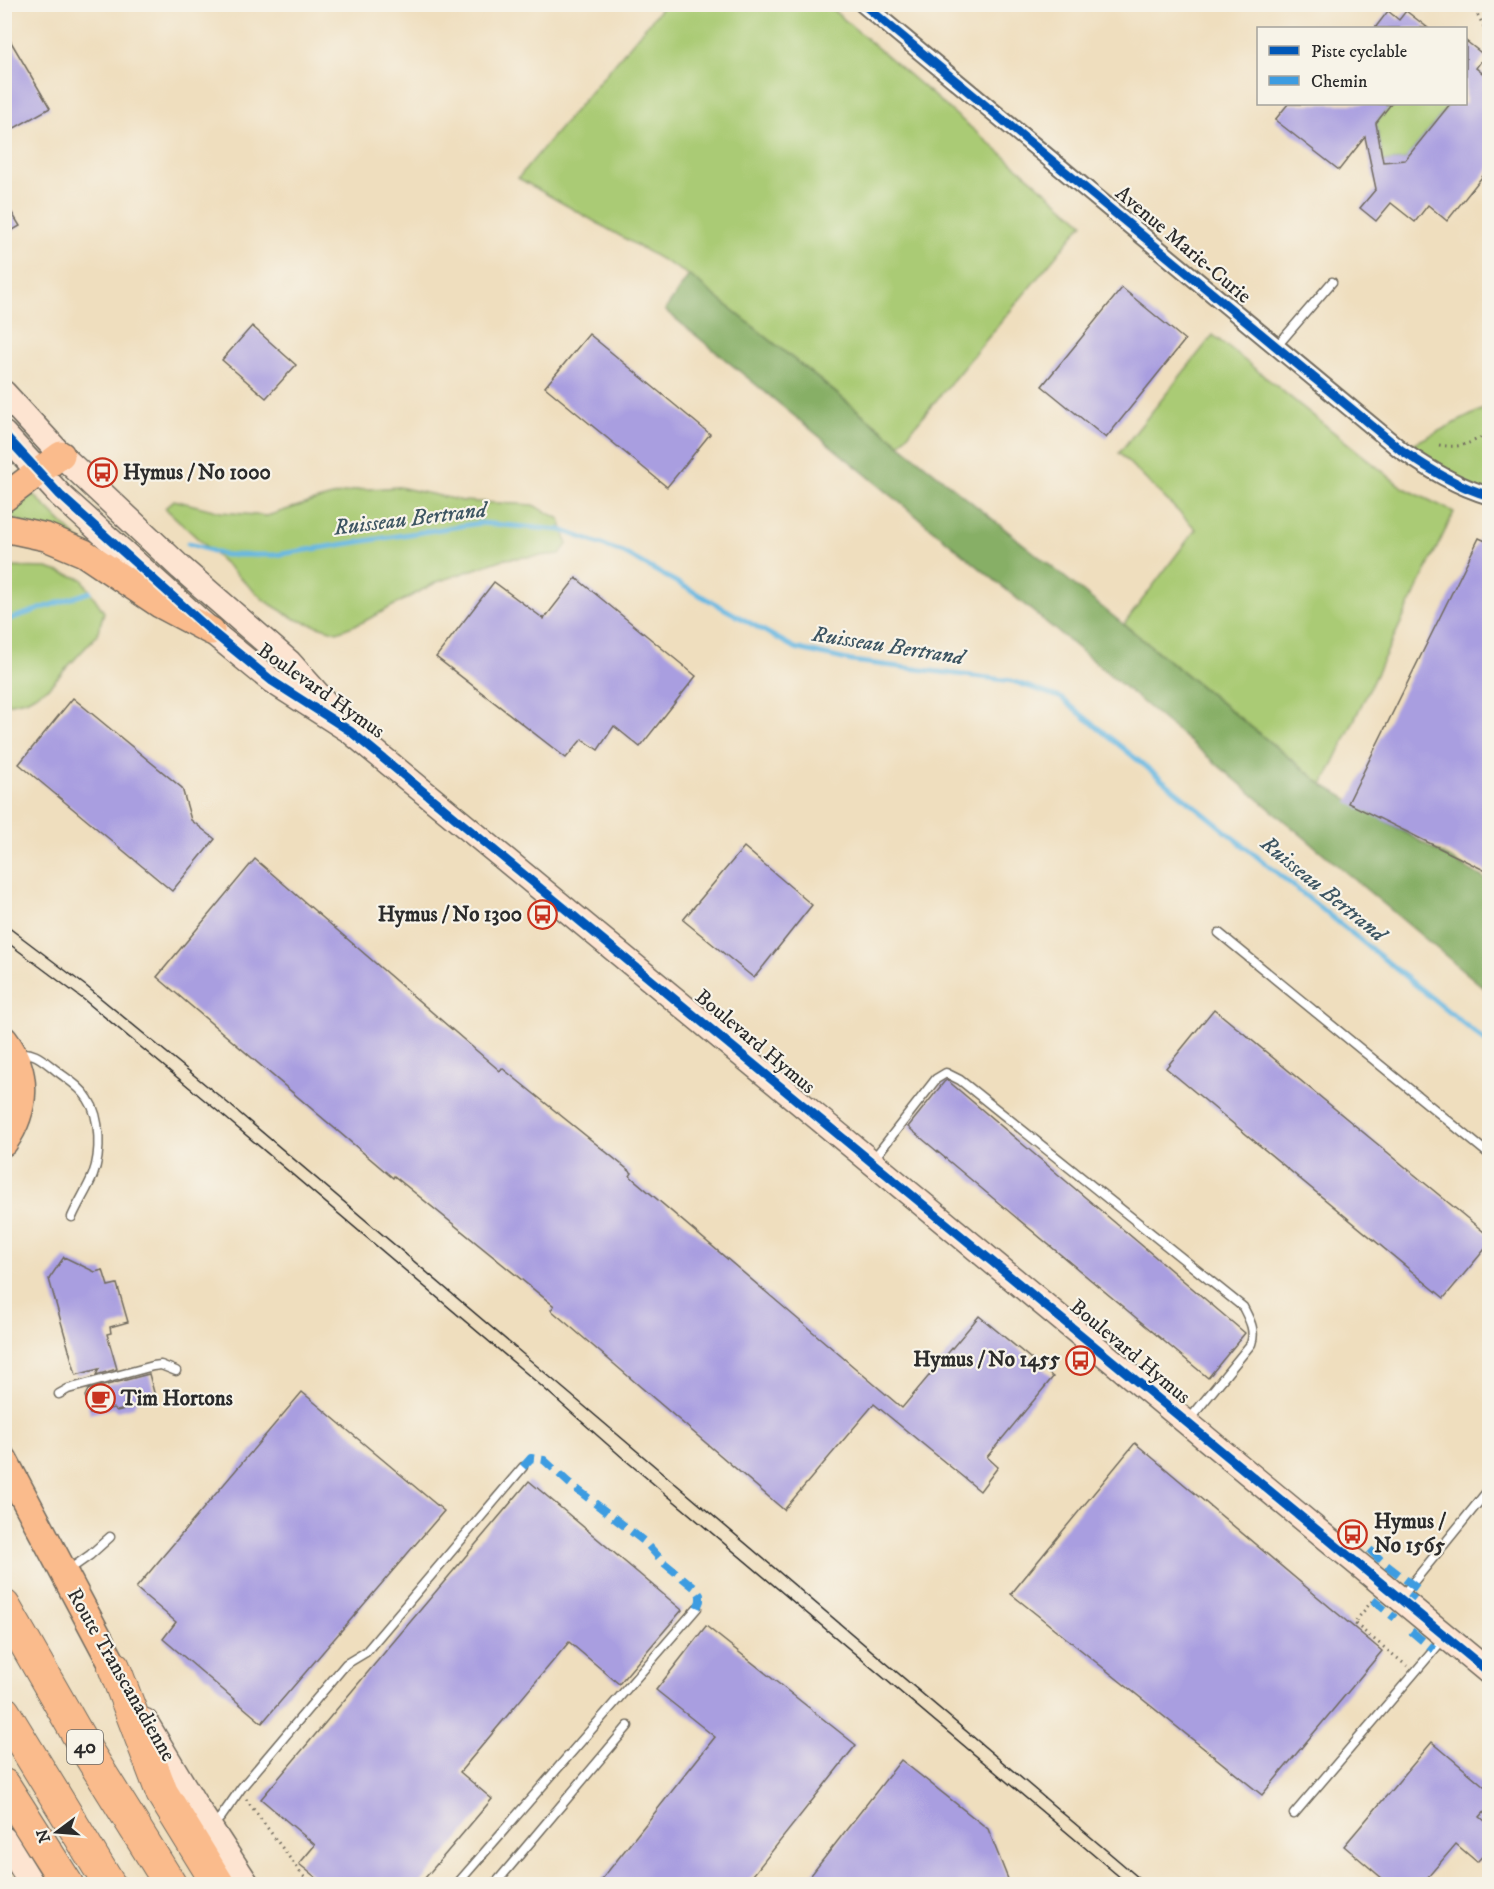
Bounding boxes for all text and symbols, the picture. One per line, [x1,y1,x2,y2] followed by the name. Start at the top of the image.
[1257,27,1467,105] legend
[1311,41,1407,63] text: Piste cyclable
[1311,71,1368,93] text: Chemin
[1110,181,1257,310] street label: Avenue Marie-Curie
[86,457,118,489] bus stop icon: Hymus / No 1000
[123,460,271,486] place label: Hymus / No 1000
[331,496,491,542] water label: Ruisseau Bertrand
[809,621,969,672] water label: Ruisseau Bertrand
[252,637,390,745] street label: Boulevard Hymus
[1254,830,1394,950] water label: Ruisseau Bertrand
[527,899,559,931] bus stop icon: Hymus / No 1300
[378,902,522,928] place label: Hymus / No 1300
[689,984,821,1100] street label: Boulevard Hymus
[1064,1294,1196,1410] street label: Boulevard Hymus
[1065,1344,1097,1376] bus stop icon: Hymus / No 1455
[913,1347,1061,1373] place label: Hymus / No 1455
[84,1383,116,1415] cafe icon: Tim Hortons
[120,1386,233,1412] place label: Tim Hortons
[1374,1509,1446,1559] place label: Hymus / No 1565
[1337,1518,1369,1550] bus stop icon: Hymus / No 1565
[61,1584,181,1766] street label: Route Transcanadienne
[67,1730,103,1764] road number: 40
[27,1802,87,1862] north arrow
[32,1827,55,1845] text: N

